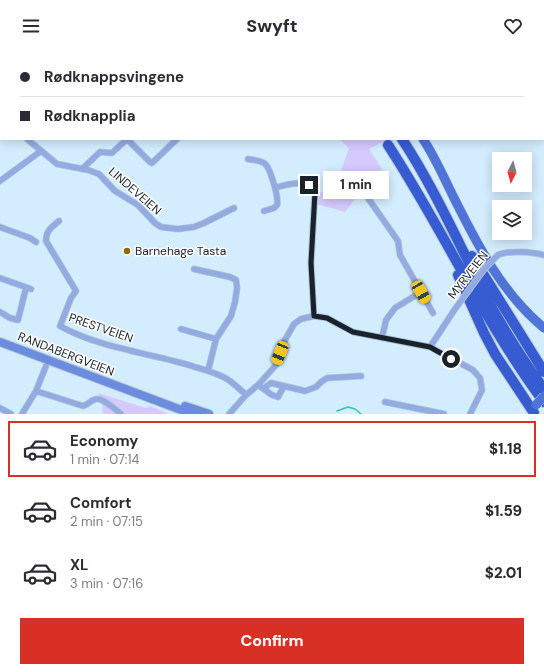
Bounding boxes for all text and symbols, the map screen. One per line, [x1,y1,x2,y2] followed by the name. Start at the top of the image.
[246,14,298,38] text: Swyft
[20,15,42,37] icon: menu
[502,15,524,37] icon: heart
[44,67,184,87] text: Rødknappsvingene
[44,106,135,126] text: Rødknapplia
[492,152,532,192] north arrow
[492,152,532,240] map controls
[105,164,165,218] street label: LINDEVEIEN
[323,171,389,199] callout: 1 min
[300,176,318,194] route end
[340,176,372,193] text: 1 min
[492,200,532,240] button: layers
[135,243,226,259] place label: Barnehage Tasta
[122,246,132,256] marker: Barnehage Tasta
[444,248,492,302] street label: MYRVEIEN
[410,279,432,305] car
[67,310,135,346] street label: PRESTVEIEN
[16,328,116,380] street label: RANDABERGVEIEN
[270,340,290,366] car
[442,350,460,368] route start
[22,431,58,467] icon: car
[70,431,138,451] text: Economy
[489,439,522,459] text: $1.18
[70,451,139,468] text: 1 min · 07:14
[22,493,58,529] icon: car
[70,493,131,513] text: Comfort
[485,501,522,521] text: $1.59
[70,513,143,530] text: 2 min · 07:15
[22,555,58,591] icon: car
[70,555,88,575] text: XL
[485,563,522,583] text: $2.01
[70,575,143,592] text: 3 min · 07:16
[20,618,524,664] button: Confirm

